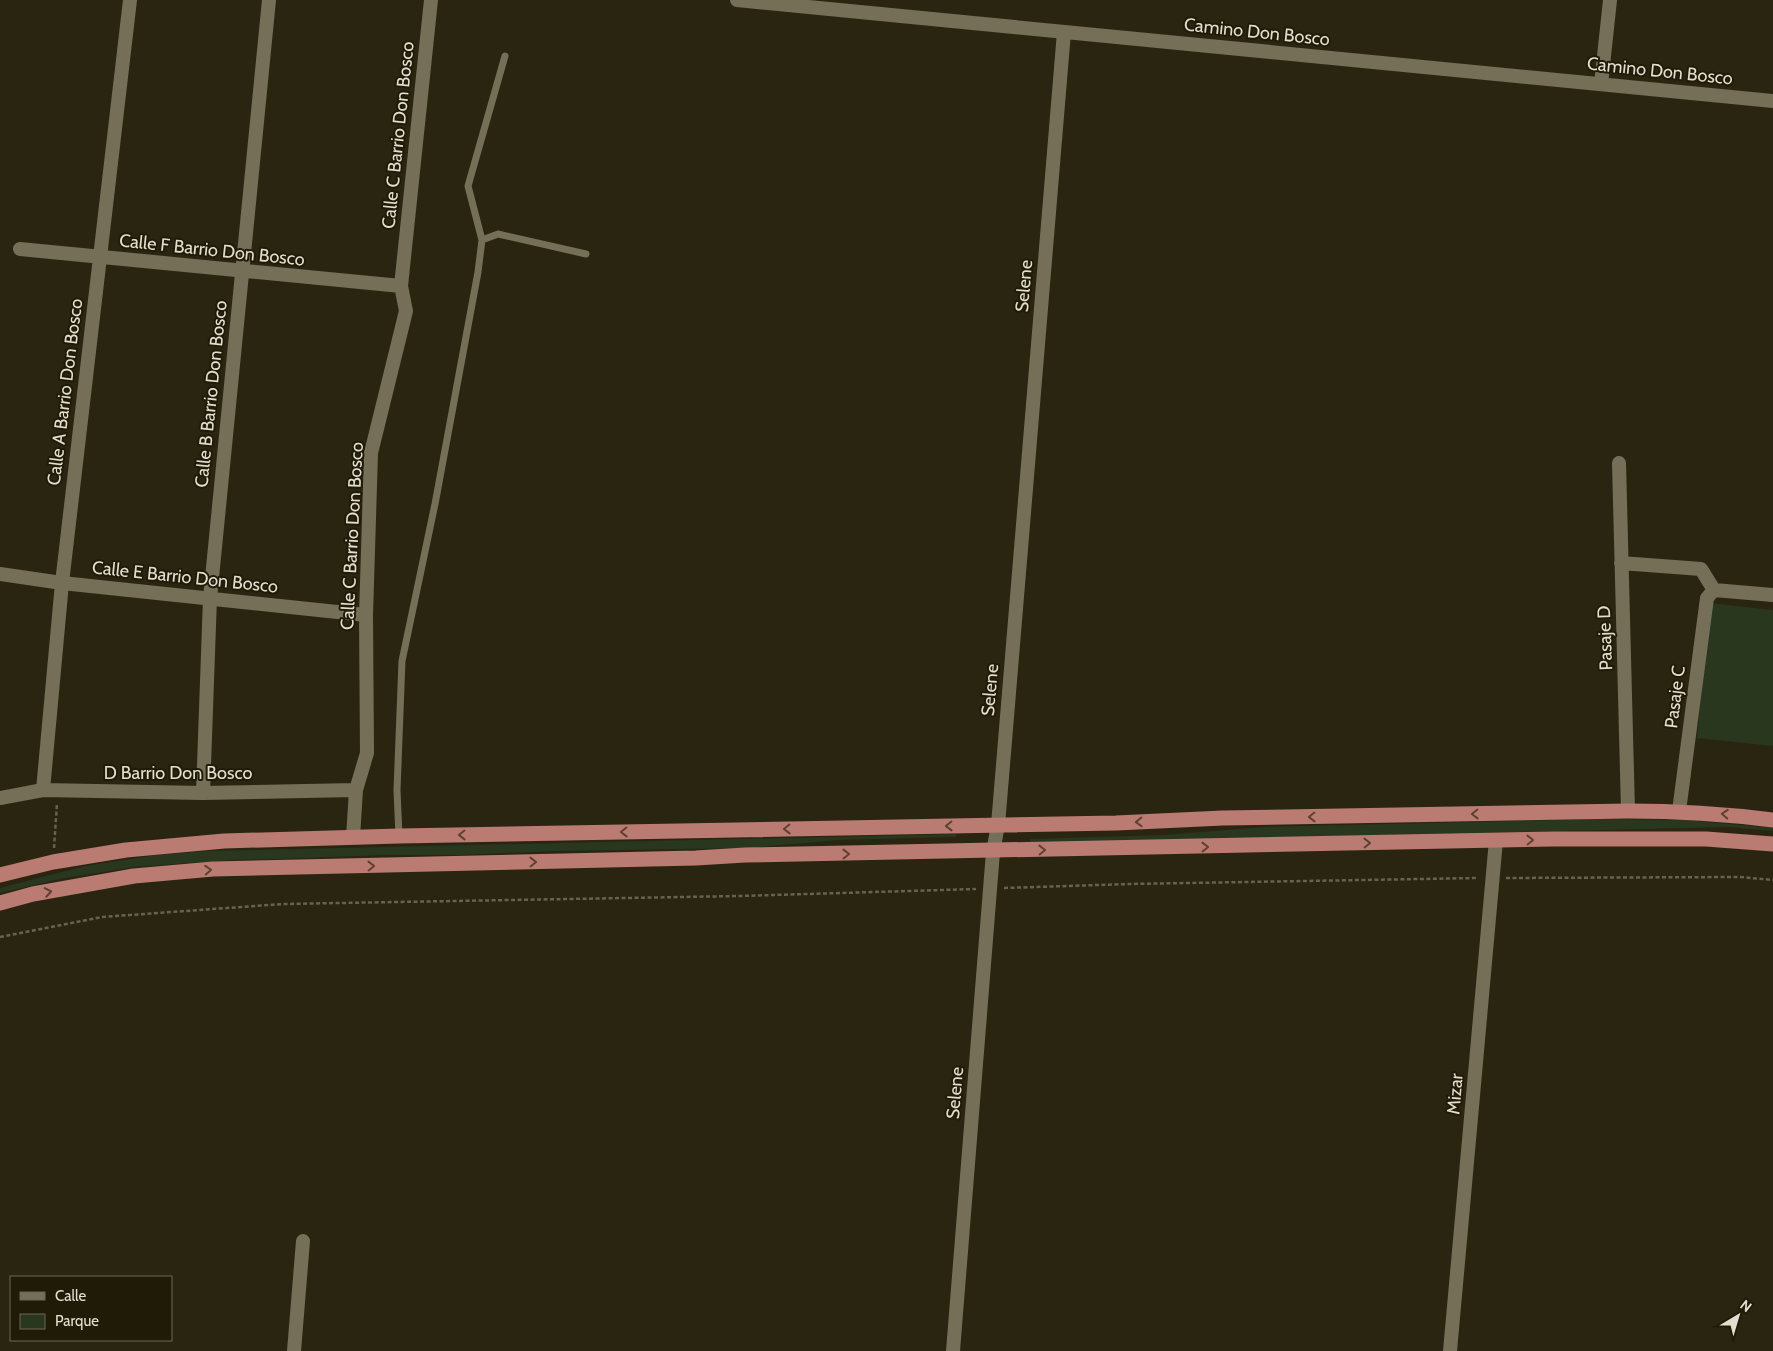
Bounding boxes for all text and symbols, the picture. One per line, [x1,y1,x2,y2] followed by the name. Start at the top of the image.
[1183,13,1331,51] street label: Camino Don Bosco
[377,40,419,230] street label: Calle C Barrio Don Bosco
[1586,52,1734,90] street label: Camino Don Bosco
[118,229,306,271] street label: Calle F Barrio Don Bosco
[1011,259,1037,313] street label: Selene
[43,297,87,487] street label: Calle A Barrio Don Bosco
[190,299,232,489] street label: Calle B Barrio Don Bosco
[336,441,368,631] street label: Calle C Barrio Don Bosco
[91,556,279,598] street label: Calle E Barrio Don Bosco
[1593,605,1617,671] street label: Pasaje D
[977,663,1003,717] street label: Selene
[1660,664,1690,730] street label: Pasaje C
[104,762,252,784] street label: D Barrio Don Bosco
[1470,809,1478,819] one-way arrow
[1720,809,1728,820] one-way arrow
[1308,811,1316,822] one-way arrow
[1135,816,1143,827] one-way arrow
[945,820,953,831] one-way arrow
[783,823,791,834] one-way arrow
[620,826,628,837] one-way arrow
[458,829,466,840] one-way arrow
[1526,834,1534,845] one-way arrow
[1364,838,1371,848] one-way arrow
[1201,842,1209,852] one-way arrow
[1038,845,1046,856] one-way arrow
[843,849,851,859] one-way arrow
[530,857,537,867] one-way arrow
[368,861,375,871] one-way arrow
[205,865,213,876] one-way arrow
[43,887,52,897] one-way arrow
[942,1066,968,1120] street label: Selene
[1442,1072,1468,1115] street label: Mizar
[10,1276,172,1341] legend
[55,1287,86,1305] text: Calle
[1713,1291,1763,1341] north arrow
[1737,1296,1755,1316] text: N
[55,1312,99,1330] text: Parque

